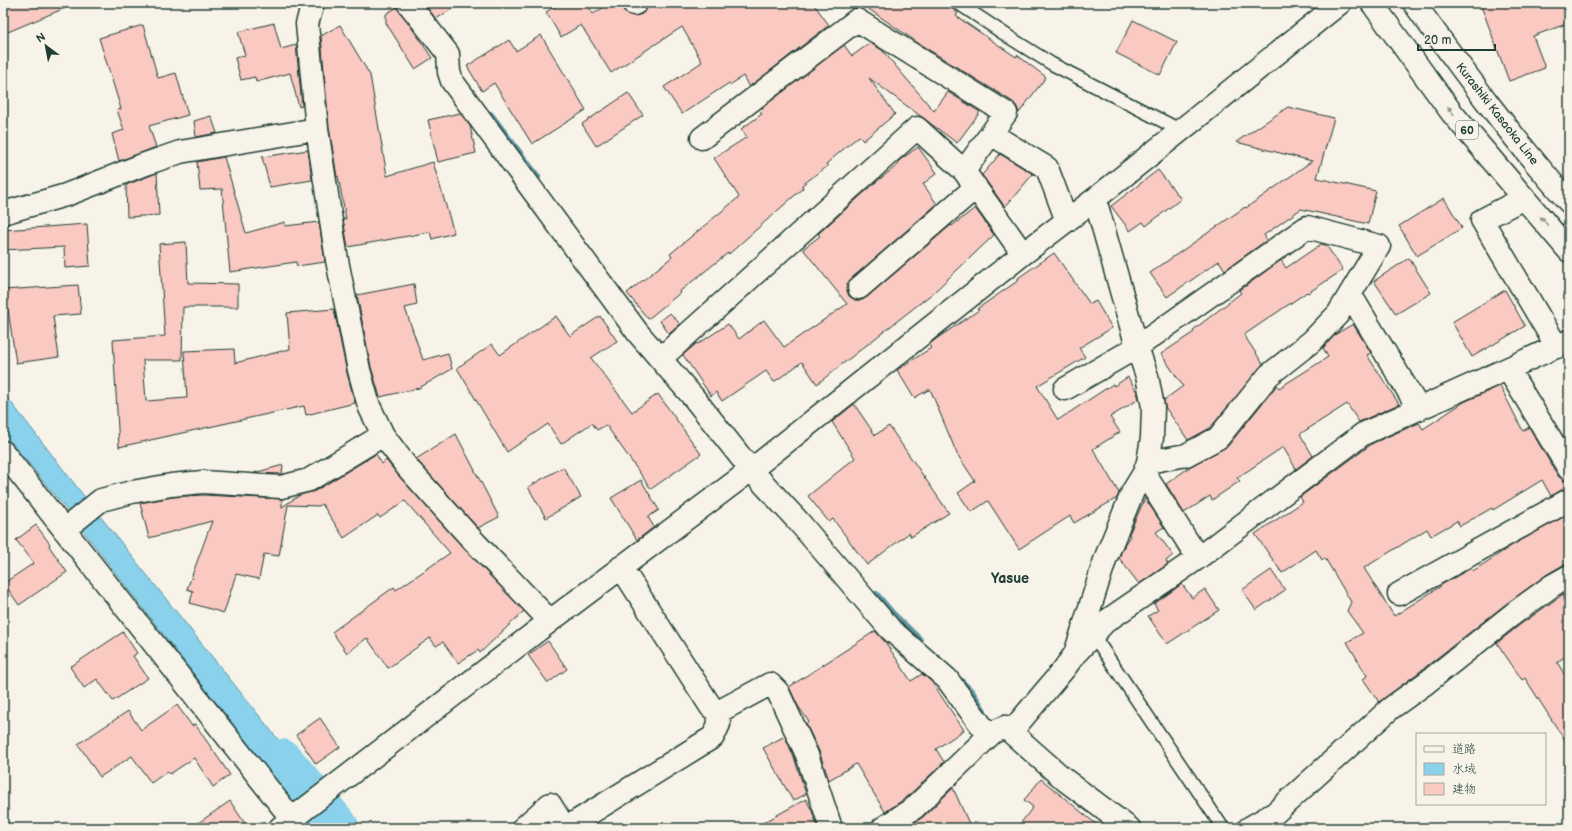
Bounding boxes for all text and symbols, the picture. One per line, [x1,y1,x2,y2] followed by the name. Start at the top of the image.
[26,26,66,66] north arrow
[1418,26,1495,52] scale bar
[34,30,48,46] text: N
[1424,33,1451,48] text: 20 m
[1452,60,1542,168] street label: Kurashiki Kasaoka Line
[1447,106,1455,117] one-way arrow
[1456,121,1478,139] road number: 60
[1539,216,1548,227] one-way arrow
[991,570,1029,587] district label: Yasue
[1416,733,1546,805] legend
[1452,742,1476,757] text: 道路
[1452,762,1476,777] text: 水域
[1452,782,1476,797] text: 建物

